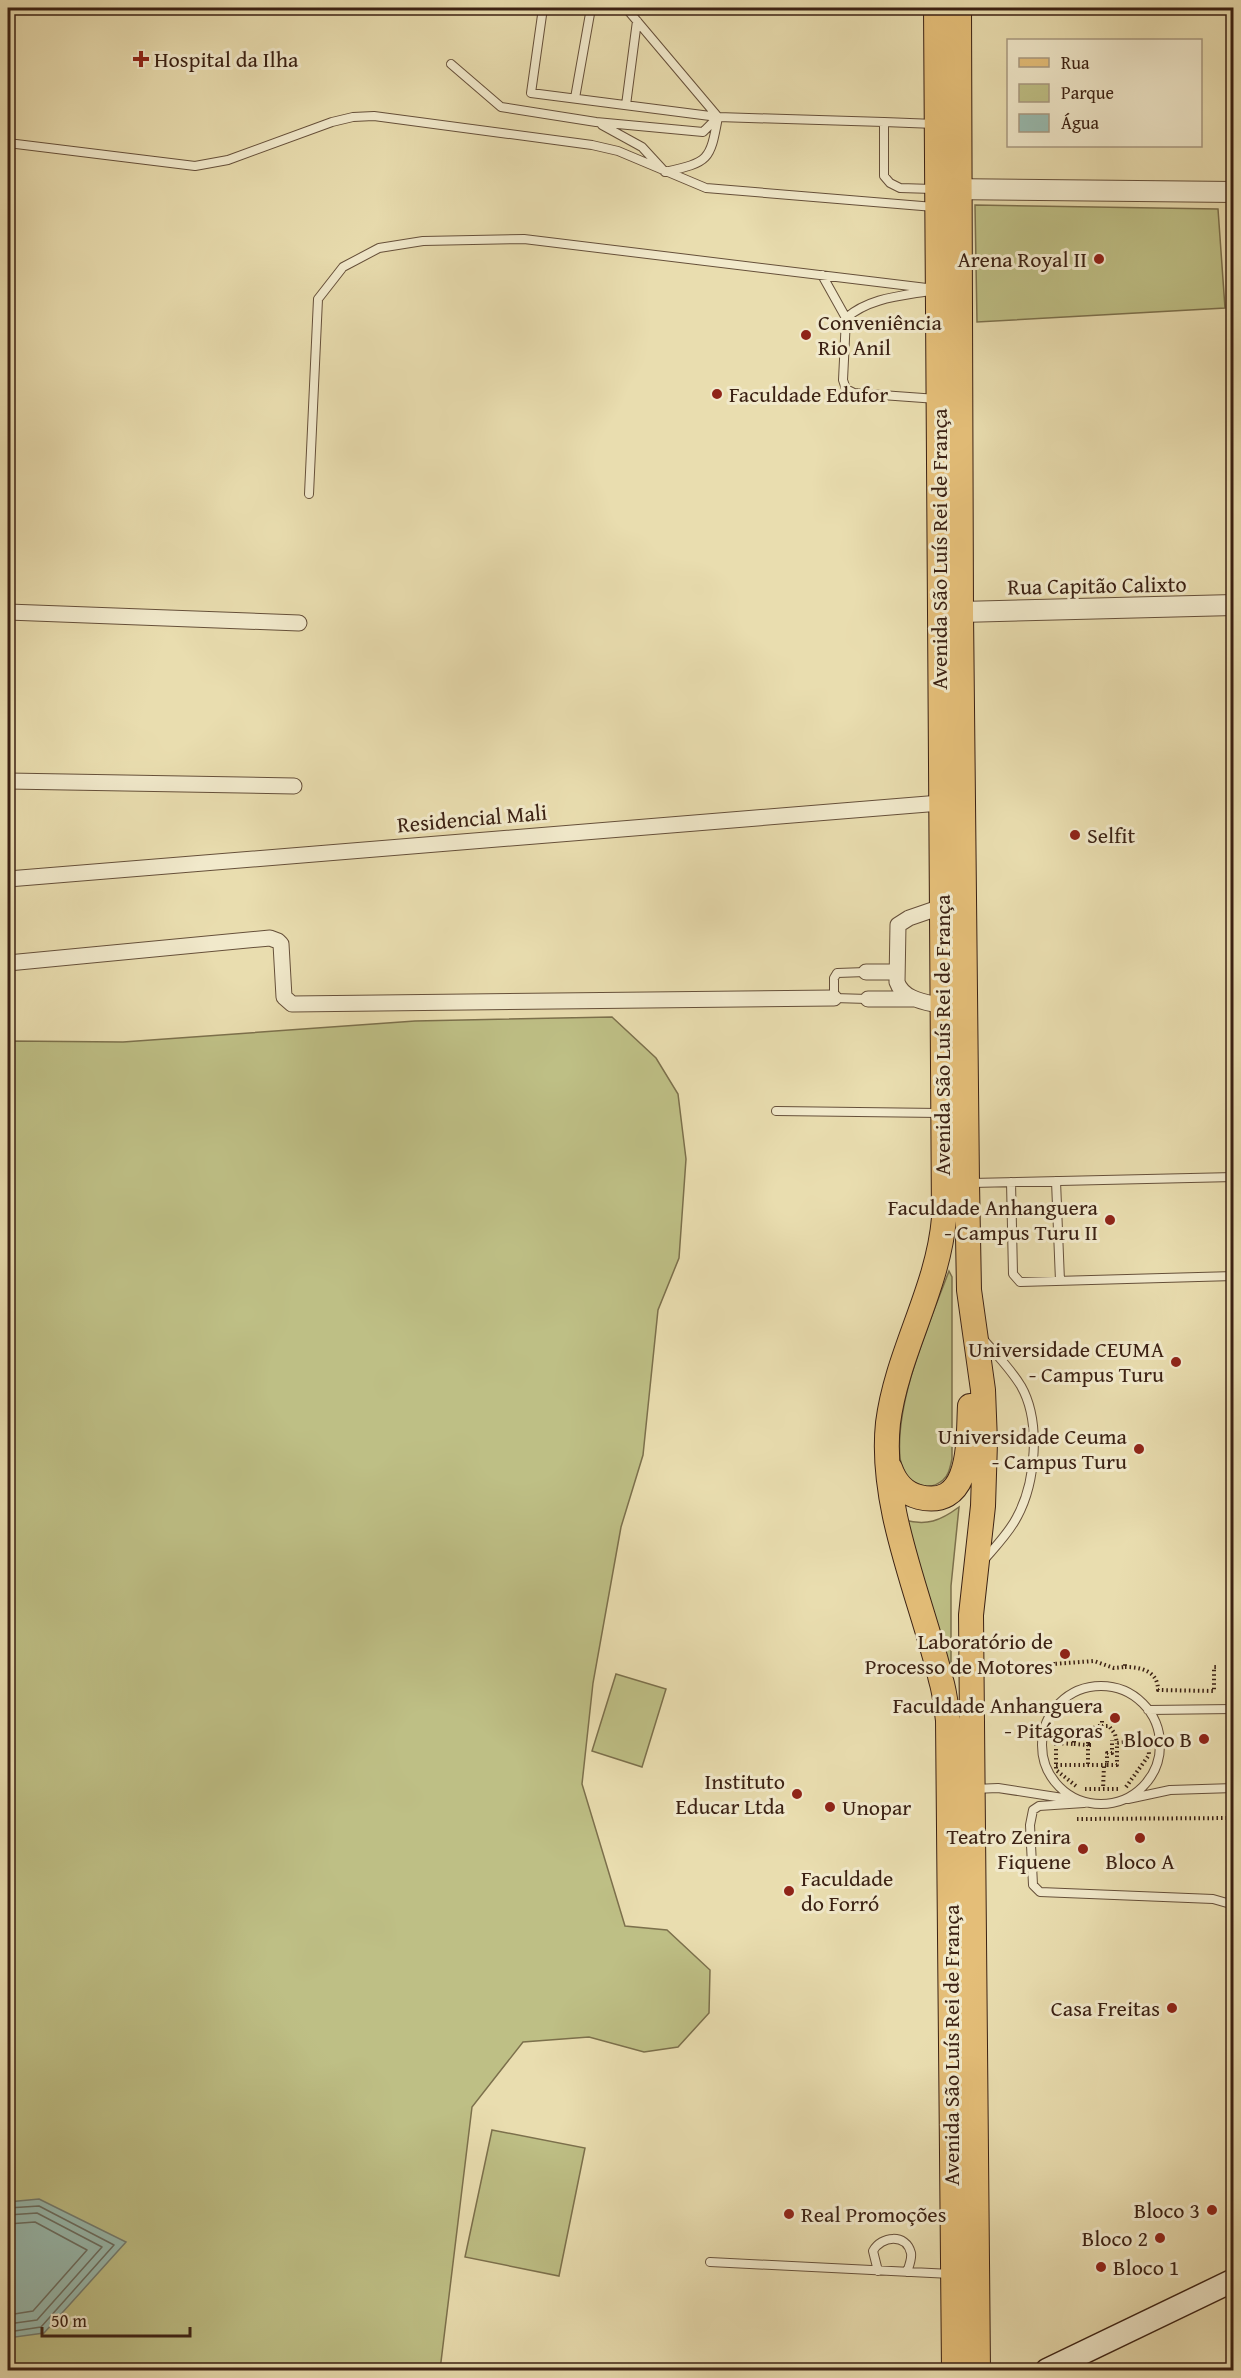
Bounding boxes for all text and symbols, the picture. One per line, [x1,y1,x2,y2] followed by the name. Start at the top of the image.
[1007,39,1202,147] legend
[154,43,299,75] place label: Hospital da Ilha
[1061,49,1090,76] text: Rua
[132,50,150,68] marker: Hospital da Ilha
[1061,79,1114,106] text: Parque
[1061,109,1100,136] text: Água
[958,243,1087,275] place label: Arena Royal II
[1092,252,1106,266] marker: Arena Royal II
[818,306,942,363] place label: Conveniência Rio Anil
[799,328,813,342] marker: Conveniência Rio Anil
[729,378,888,410] place label: Faculdade Edufor
[710,387,724,401] marker: Faculdade Edufor
[923,408,955,690] street label: Avenida São Luís Rei de França
[1007,567,1187,603] street label: Rua Capitão Calixto
[396,796,548,840] street label: Residencial Mali
[1087,819,1135,851] place label: Selfit
[1068,828,1082,842] marker: Selfit
[926,894,958,1176] street label: Avenida São Luís Rei de França
[888,1191,1099,1248] place label: Faculdade Anhanguera - Campus Turu II
[1103,1213,1117,1227] marker: Faculdade Anhanguera - Campus Turu II
[968,1333,1165,1390] place label: Universidade CEUMA - Campus Turu
[1169,1355,1183,1369] marker: Universidade CEUMA - Campus Turu
[938,1420,1128,1477] place label: Universidade Ceuma - Campus Turu
[1132,1442,1146,1456] marker: Universidade Ceuma - Campus Turu
[865,1625,1053,1682] place label: Laboratório de Processo de Motores
[1058,1647,1072,1661] marker: Laboratório de Processo de Motores
[893,1689,1104,1746] place label: Faculdade Anhanguera - Pitágoras
[1108,1711,1122,1725] marker: Faculdade Anhanguera - Pitágoras
[1124,1723,1192,1755] place label: Bloco B
[1197,1732,1211,1746] marker: Bloco B
[676,1765,786,1822] place label: Instituto Educar Ltda
[790,1787,804,1801] marker: Instituto Educar Ltda
[842,1791,911,1823] place label: Unopar
[823,1800,837,1814] marker: Unopar
[946,1820,1072,1877] place label: Teatro Zenira Fiquene
[1133,1831,1147,1845] marker: Bloco A
[1076,1842,1090,1856] marker: Teatro Zenira Fiquene
[1105,1845,1175,1877] place label: Bloco A
[801,1862,893,1919] place label: Faculdade do Forró
[782,1884,796,1898] marker: Faculdade do Forró
[935,1904,967,2186] street label: Avenida São Luís Rei de França
[1051,1992,1160,2024] place label: Casa Freitas
[1165,2001,1179,2015] marker: Casa Freitas
[1134,2194,1200,2226] place label: Bloco 3
[801,2198,946,2230] place label: Real Promoções
[1205,2203,1219,2217] marker: Bloco 3
[782,2207,796,2221] marker: Real Promoções
[1082,2222,1148,2254] place label: Bloco 2
[1153,2231,1167,2245] marker: Bloco 2
[1113,2251,1179,2283] place label: Bloco 1
[1094,2260,1108,2274] marker: Bloco 1
[42,2300,190,2338] scale bar
[51,2307,87,2334] text: 50 m

